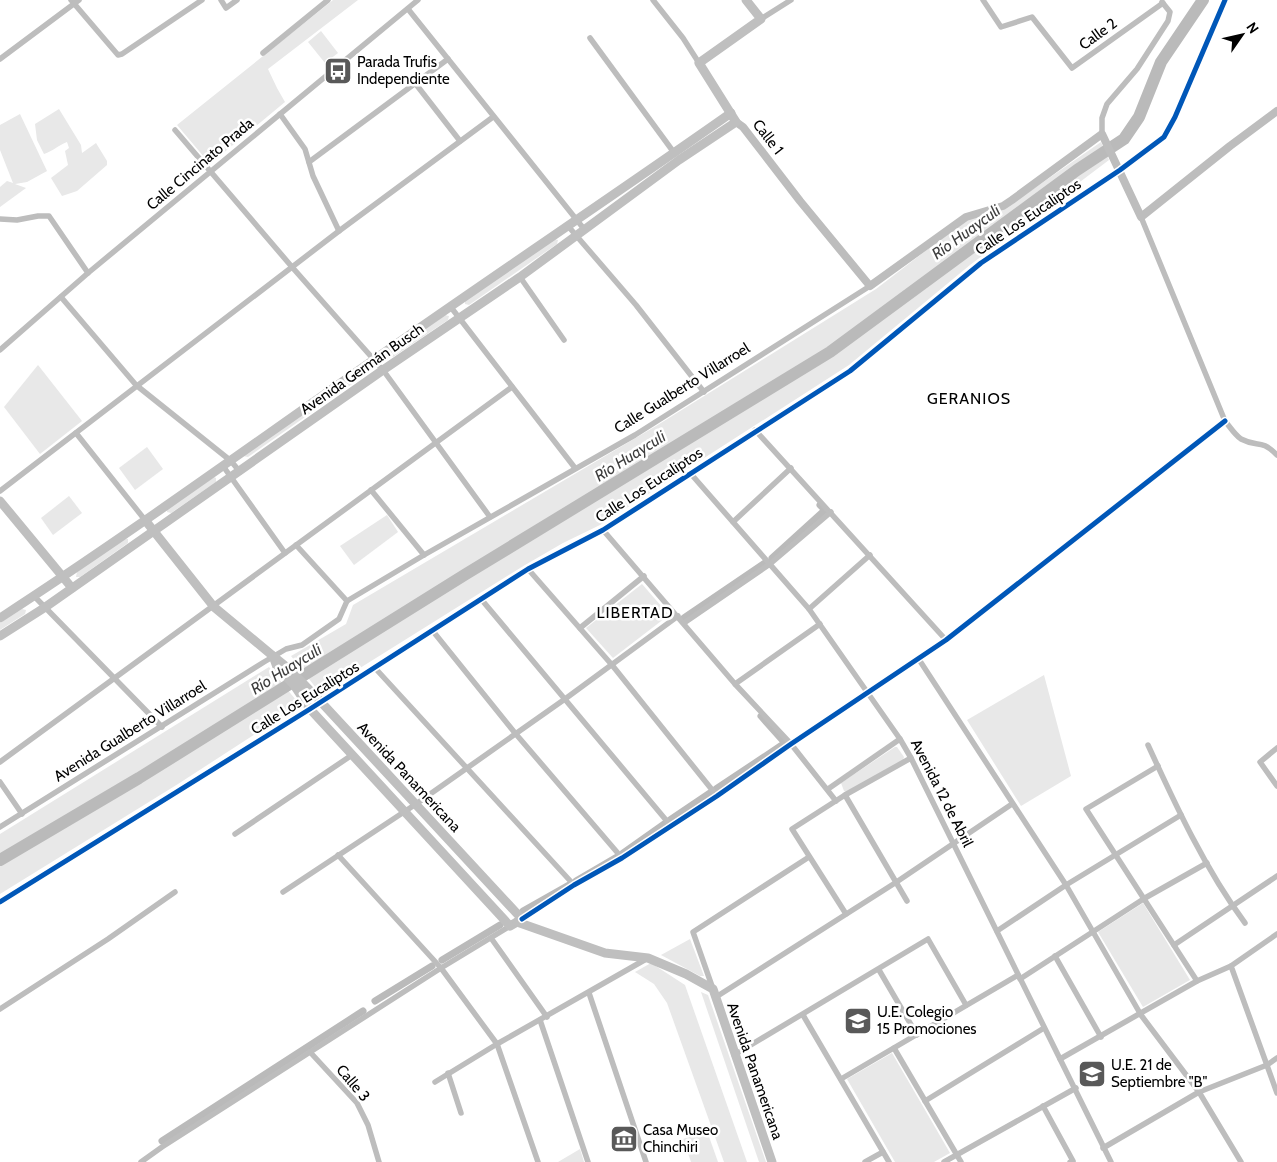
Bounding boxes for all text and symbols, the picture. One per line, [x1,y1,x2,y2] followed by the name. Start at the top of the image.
[1217,10,1267,60] north arrow
[1076,14,1121,54] street label: Calle 2
[1243,19,1263,37] text: N
[357,53,450,88] place label: Parada Trufis Independiente
[323,56,353,86] bus stop icon: Parada Trufis Independiente
[143,114,258,214] street label: Calle Cincinato Prada
[749,116,787,158] street label: Calle 1
[972,175,1084,259] street label: Calle Los Eucaliptos
[928,200,1004,263] water label: Río Huayculi
[297,320,427,418] street label: Avenida Germán Busch
[611,339,754,437] street label: Calle Gualberto Villarroel
[927,389,1011,408] district label: GERANIOS
[591,426,669,485] water label: Río Huayculi
[592,444,706,526] street label: Calle Los Eucaliptos
[596,603,674,622] district label: LIBERTAD
[247,639,325,698] water label: Río Huayculi
[248,658,362,738] street label: Calle Los Eucaliptos
[51,676,210,785] street label: Avenida Gualberto Villarroel
[353,718,465,836] street label: Avenida Panamericana
[907,736,977,850] street label: Avenida 12 de Abril
[723,1000,787,1143] street label: Avenida Panamericana
[877,1003,977,1038] place label: U.E. Colegio 15 Promociones
[843,1006,873,1036] school or university icon: U.E. Colegio 15 Promociones
[1111,1056,1207,1091] place label: U.E. 21 de Septiembre "B"
[1077,1059,1107,1089] school or university icon: U.E. 21 de Septiembre "B"
[332,1061,374,1105] street label: Calle 3
[643,1121,718,1156] place label: Casa Museo Chinchiri
[609,1124,639,1154] museum icon: Casa Museo Chinchiri

